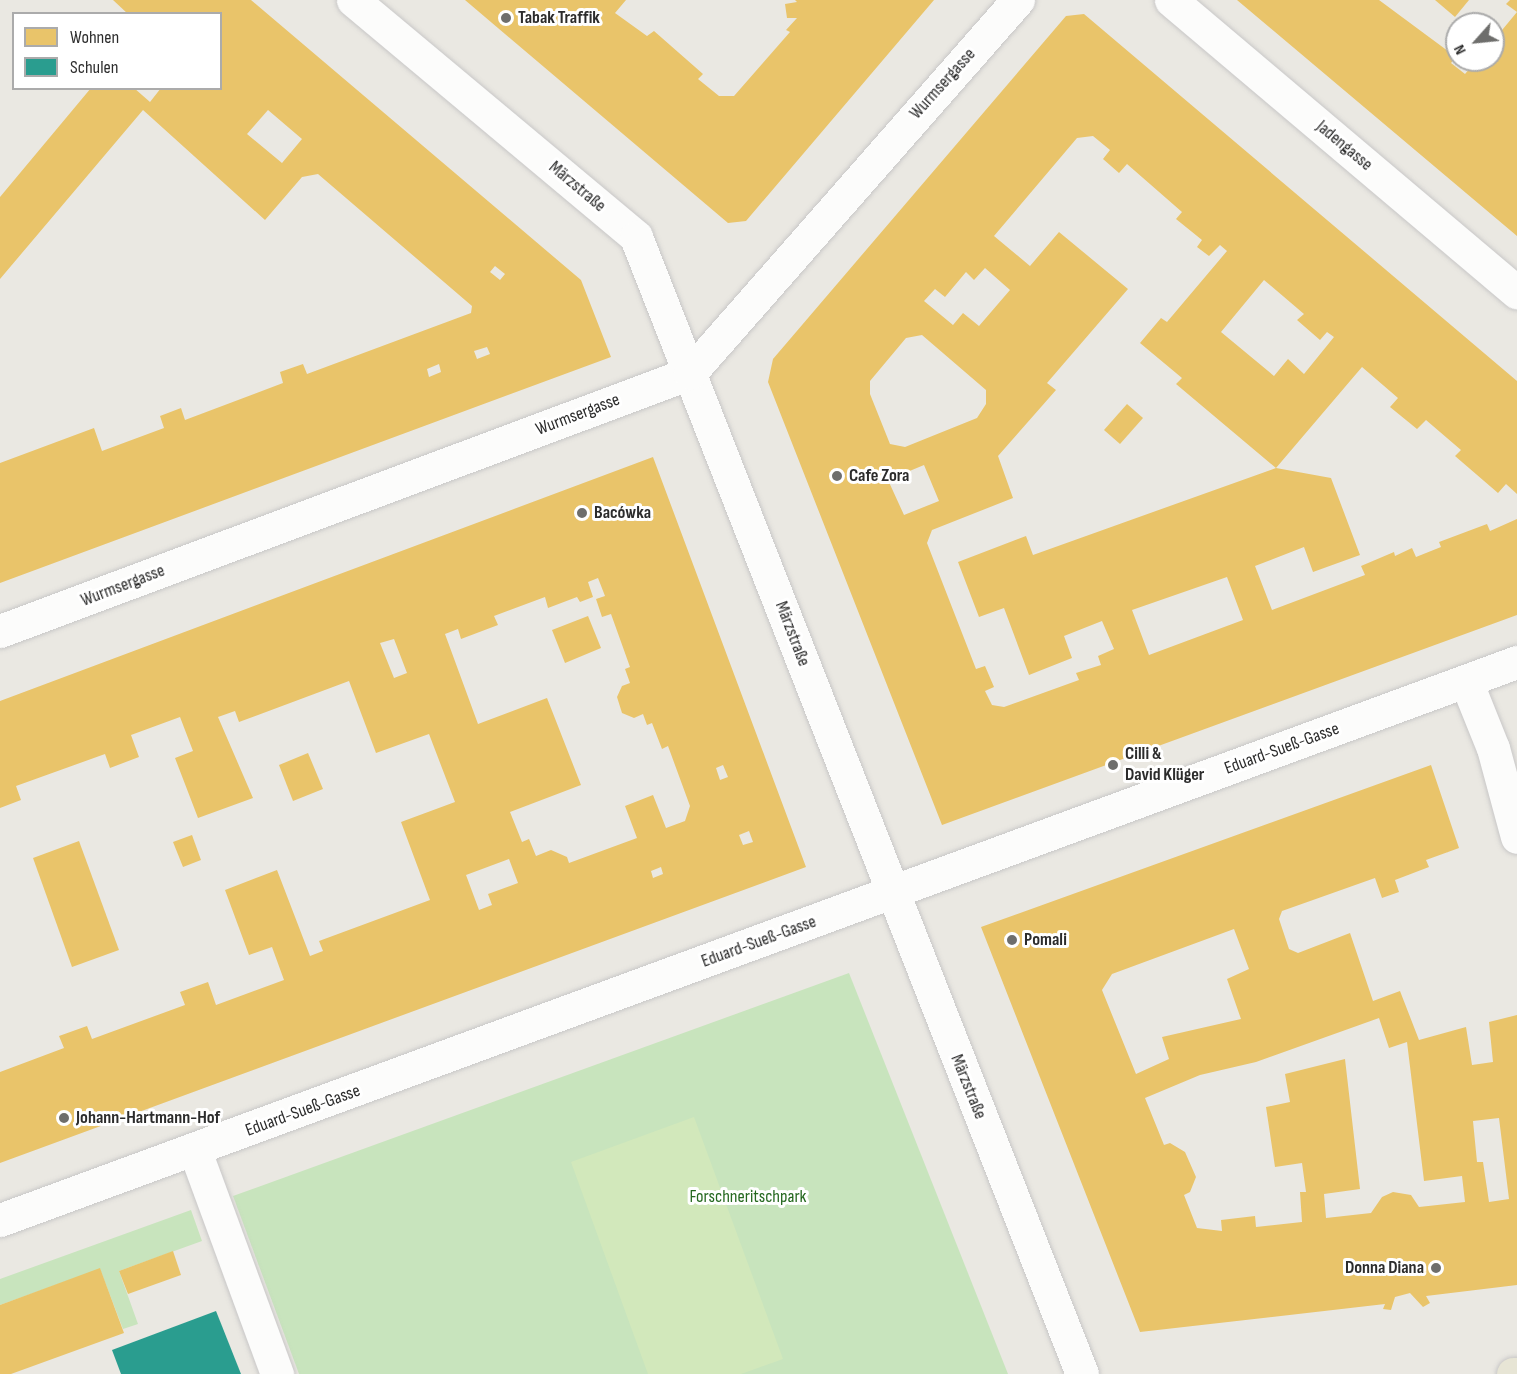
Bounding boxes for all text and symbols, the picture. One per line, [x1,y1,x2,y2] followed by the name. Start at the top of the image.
[518,7,600,29] place label: Tabak Traffik
[499,11,513,25] marker: Tabak Traffik
[12,12,222,90] legend
[1445,12,1505,72] north arrow
[70,27,119,48] text: Wohnen
[1450,41,1471,58] text: N
[906,44,980,124] street label: Wurmsergasse
[70,57,118,78] text: Schulen
[1311,116,1377,176] street label: Jadengasse
[544,157,610,217] street label: Märzstraße
[533,389,623,441] street label: Wurmsergasse
[849,465,909,487] place label: Cafe Zora
[830,469,844,483] marker: Cafe Zora
[594,502,651,524] place label: Bacówka
[575,506,589,520] marker: Bacówka
[78,560,168,612] street label: Wurmsergasse
[770,598,814,670] street label: Märzstraße
[1222,718,1342,780] street label: Eduard-Sueß-Gasse
[1125,744,1204,786] place label: Cilli & David Klüger
[1106,758,1120,772] marker: Cilli & David Klüger
[699,911,819,973] street label: Eduard-Sueß-Gasse
[1024,929,1067,951] place label: Pomali
[1005,933,1019,947] marker: Pomali
[945,1052,991,1122] street label: Märzstraße
[243,1080,363,1142] street label: Eduard-Sueß-Gasse
[76,1107,220,1129] place label: Johann-Hartmann-Hof
[57,1111,71,1125] marker: Johann-Hartmann-Hof
[690,1186,806,1208] park label: Forschneritschpark
[1345,1257,1424,1279] place label: Donna Diana
[1429,1261,1443,1275] marker: Donna Diana

